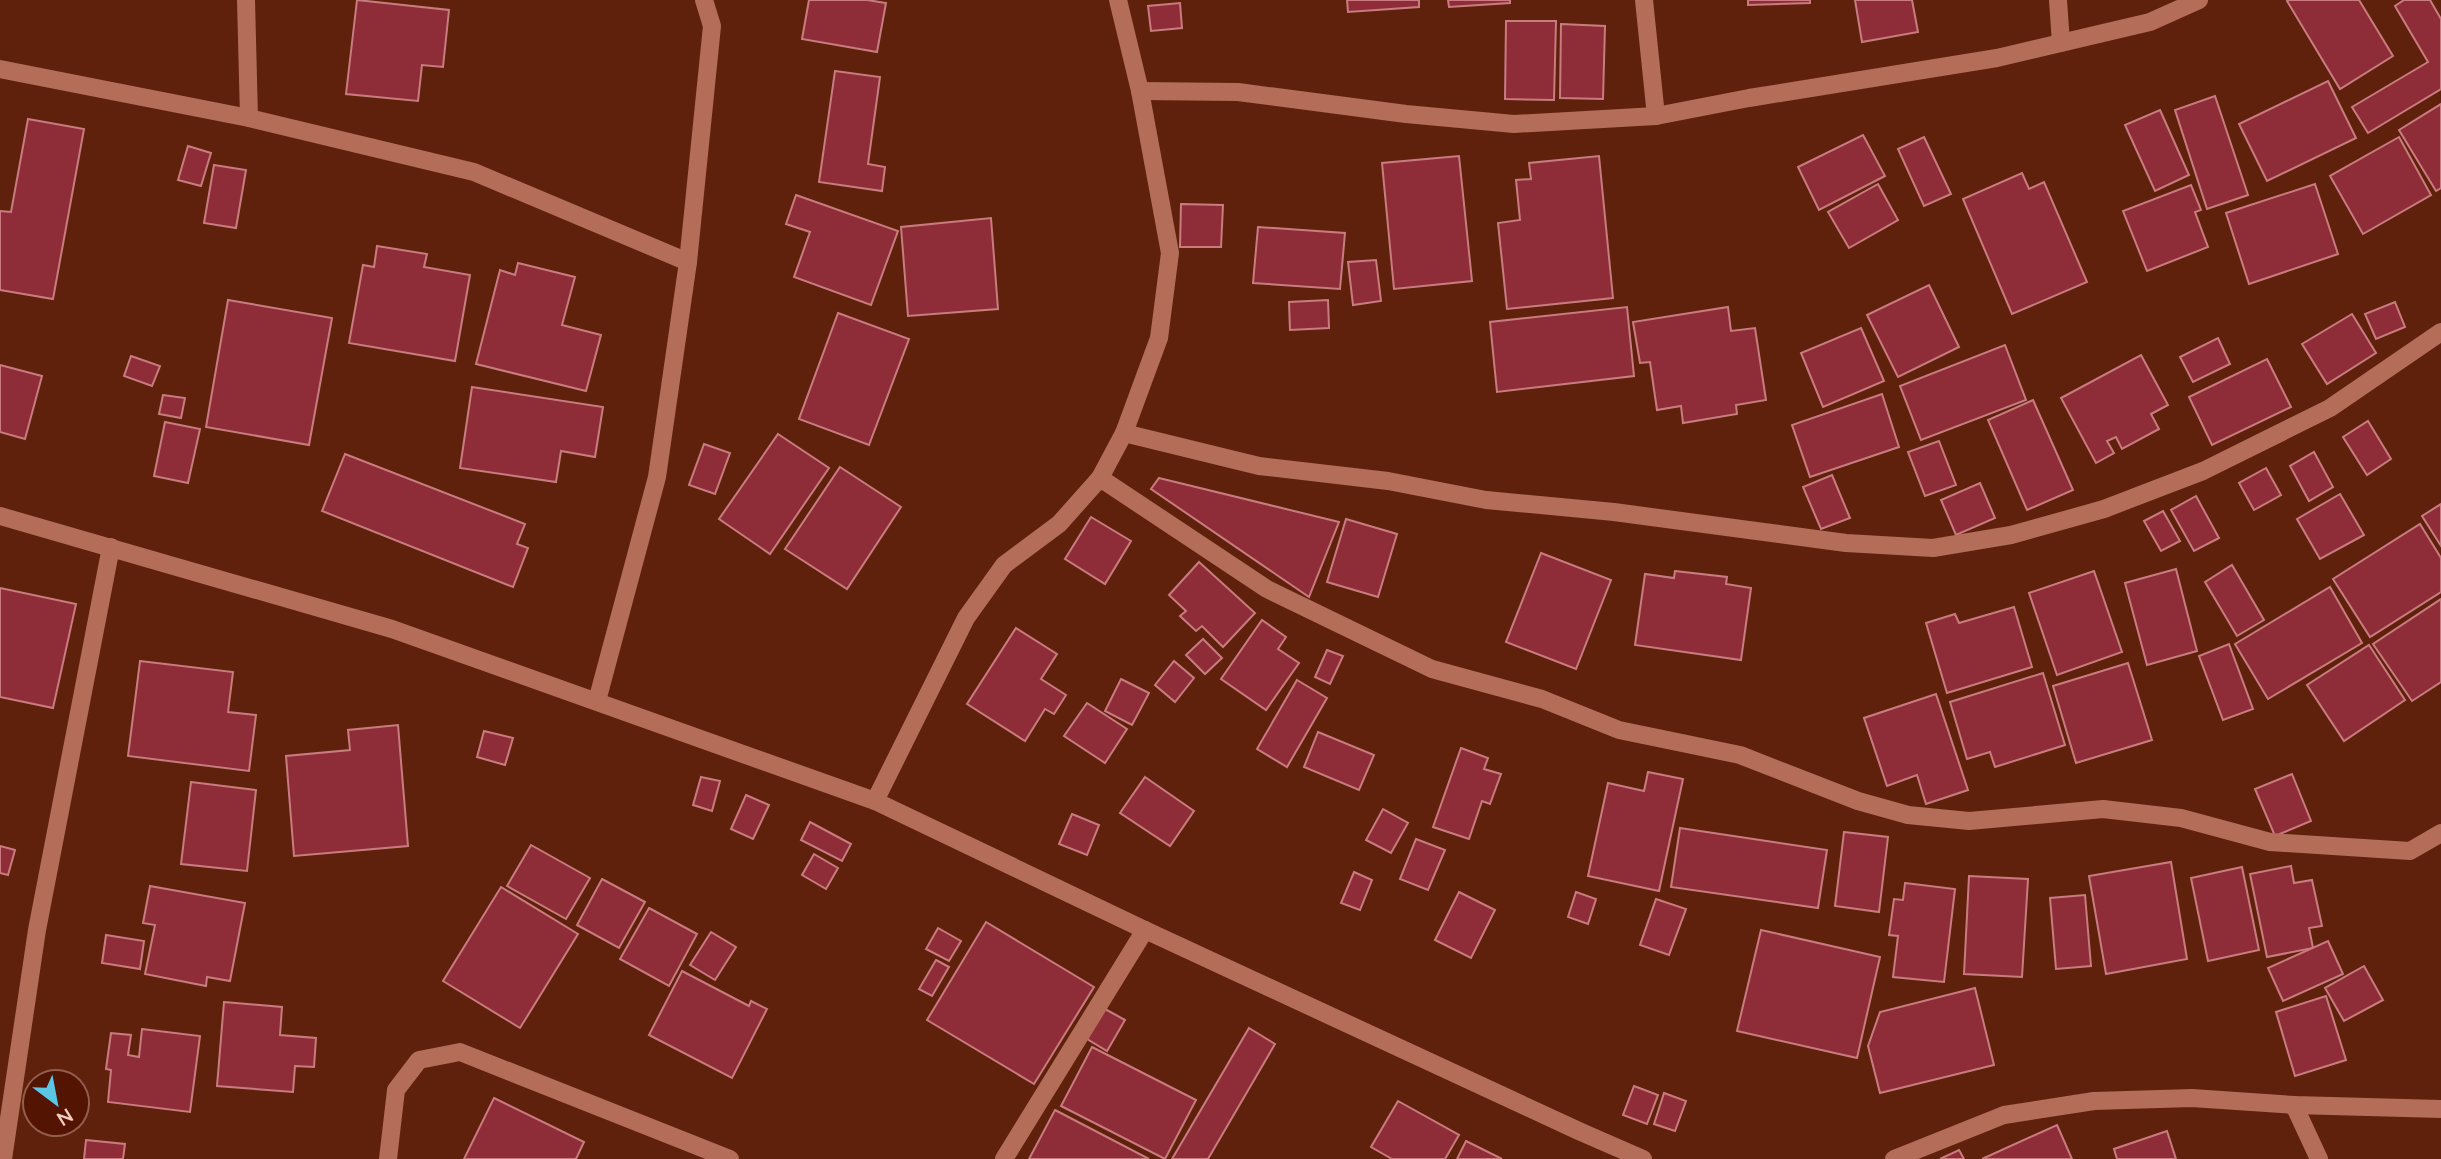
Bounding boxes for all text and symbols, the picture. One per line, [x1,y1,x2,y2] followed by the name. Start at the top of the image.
[21,1068,91,1138] north arrow
[53,1104,78,1131] text: N

